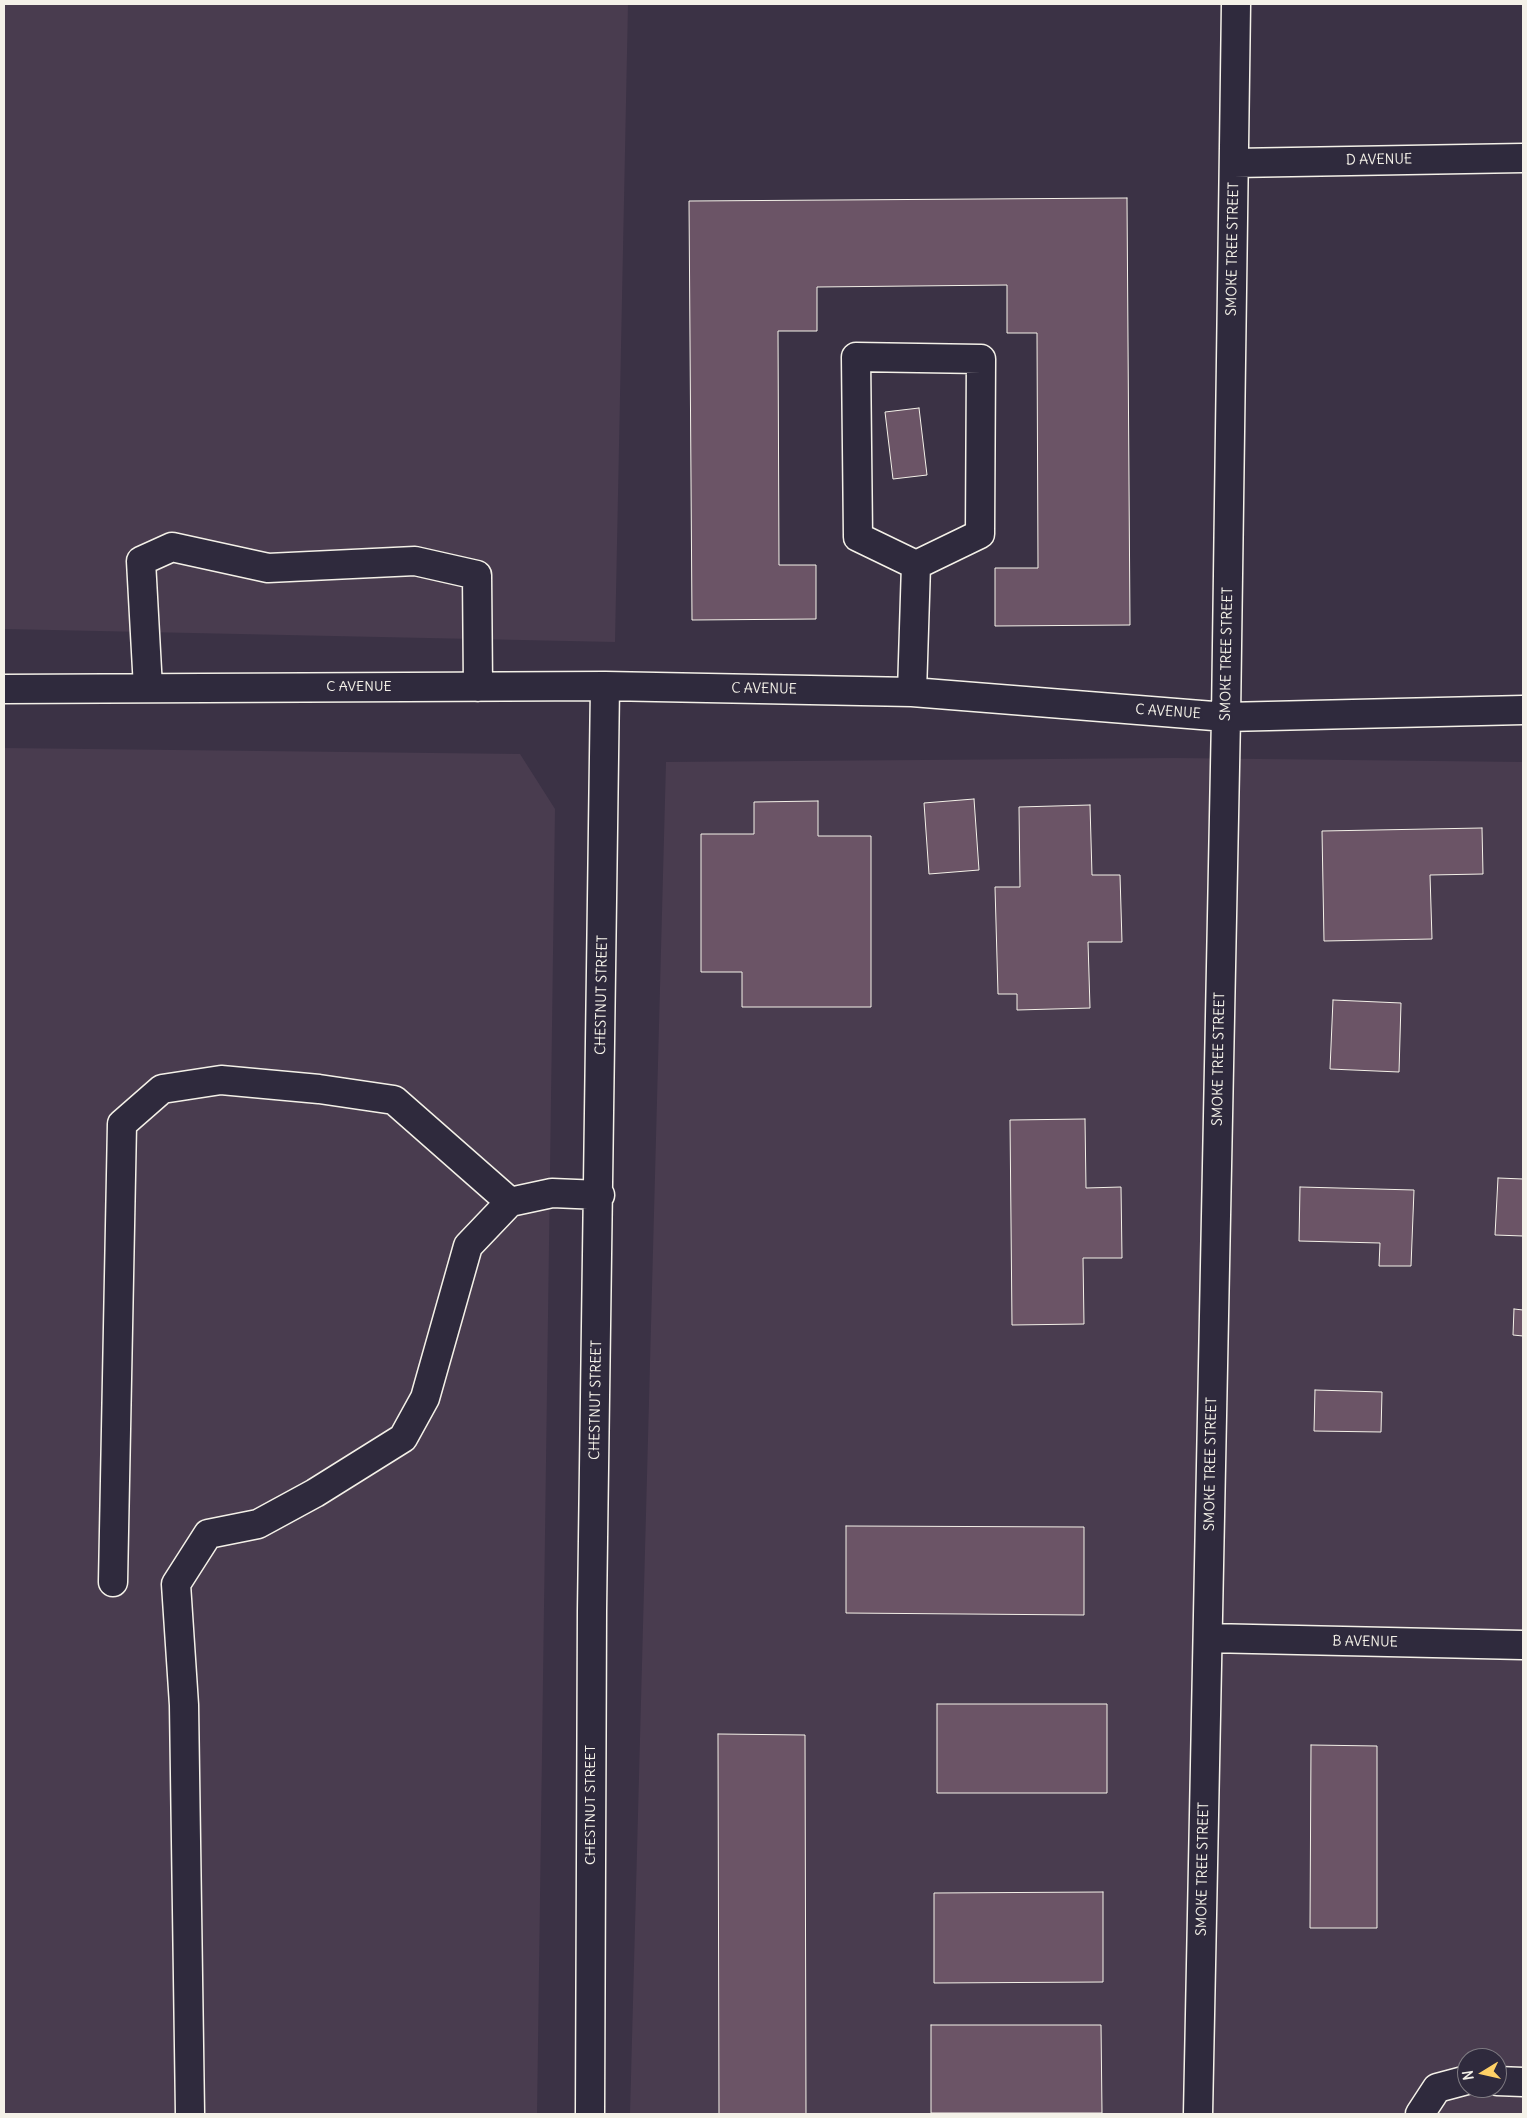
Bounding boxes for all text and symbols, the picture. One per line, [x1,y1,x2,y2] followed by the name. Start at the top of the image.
[1346,151,1412,169] street label: D AVENUE
[1223,182,1243,316] street label: SMOKE TREE STREET
[1217,587,1237,721] street label: SMOKE TREE STREET
[326,679,392,695] street label: C AVENUE
[731,680,797,698] street label: C AVENUE
[1135,701,1201,723] street label: C AVENUE
[593,935,611,1055] street label: CHESTNUT STREET
[1209,992,1229,1126] street label: SMOKE TREE STREET
[587,1340,605,1460] street label: CHESTNUT STREET
[1201,1397,1221,1531] street label: SMOKE TREE STREET
[1332,1633,1398,1651] street label: B AVENUE
[583,1745,599,1865] street label: CHESTNUT STREET
[1193,1802,1213,1936] street label: SMOKE TREE STREET
[1457,2048,1507,2098] north arrow
[1459,2069,1478,2081] text: N

